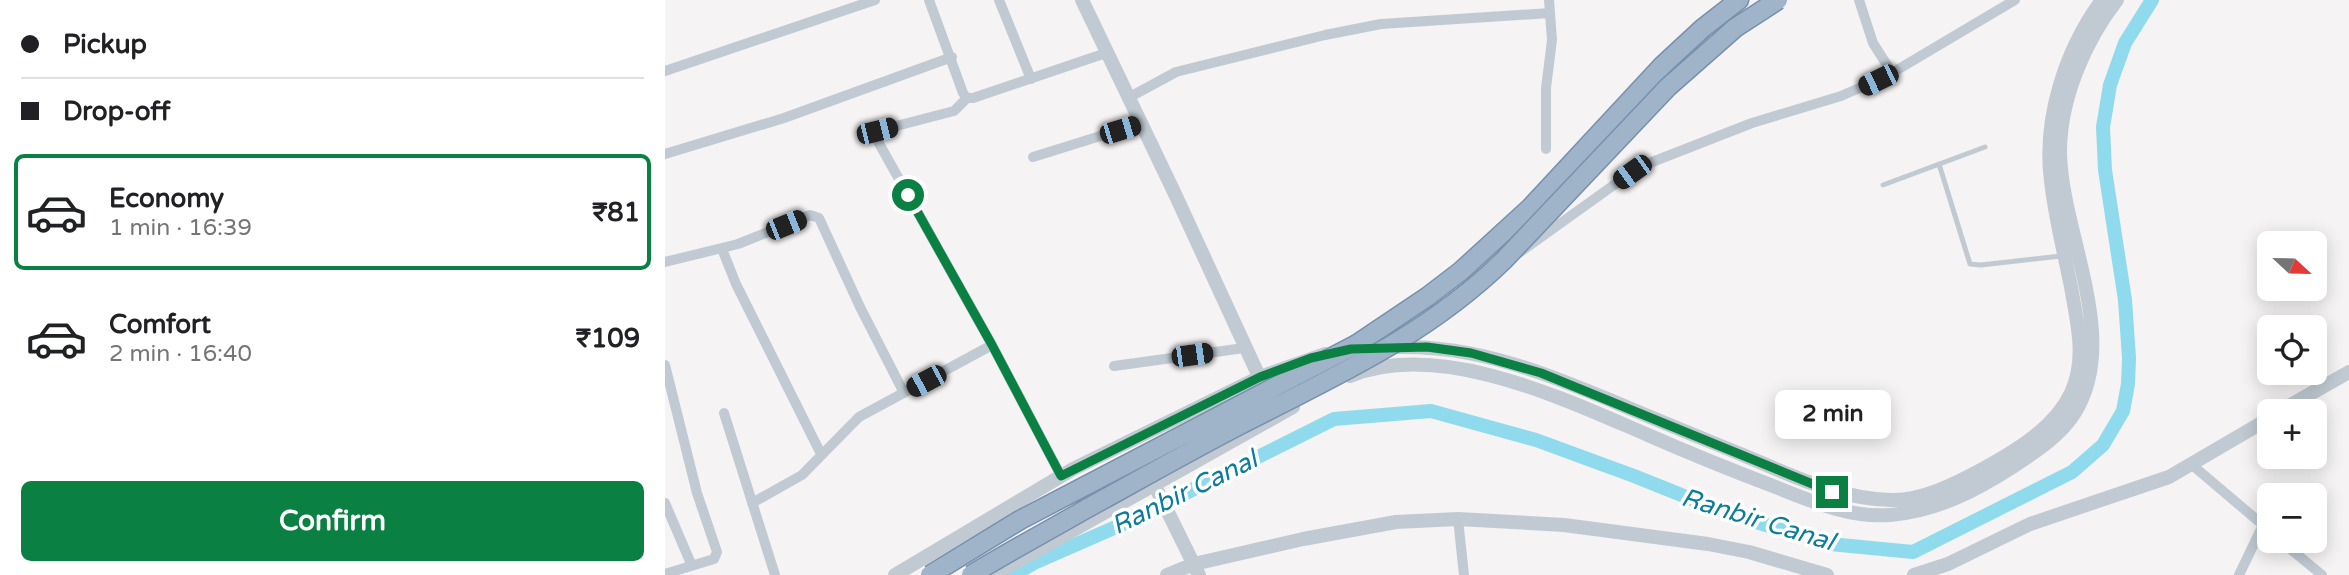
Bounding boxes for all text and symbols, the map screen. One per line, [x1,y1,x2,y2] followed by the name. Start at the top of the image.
[63,29,147,60] text: Pickup
[1855,61,1902,99] car
[63,96,170,127] text: Drop-off
[1097,114,1144,146] car
[855,116,900,146] car
[1609,151,1656,193] car
[892,179,924,211] route start
[25,181,88,244] icon: car
[109,183,224,214] text: Economy
[592,197,640,228] text: ₹81
[763,207,810,243] car
[109,214,252,242] text: 1 min · 16:39
[2257,231,2327,301] north arrow
[2257,231,2327,553] map controls
[25,307,88,370] icon: car
[109,309,211,340] text: Comfort
[2257,315,2327,385] button: locate
[576,323,640,354] text: ₹109
[109,340,252,368] text: 2 min · 16:40
[1170,342,1215,368] car
[903,362,950,400] car
[1774,391,1890,440] callout: 2 min
[2257,399,2327,469] button: +
[1802,400,1864,428] text: 2 min
[1106,442,1265,541] water label: Ranbir Canal
[1816,476,1848,508] route end
[21,481,644,561] button: Confirm
[1678,482,1841,558] water label: Ranbir Canal
[2257,483,2327,553] button: −

